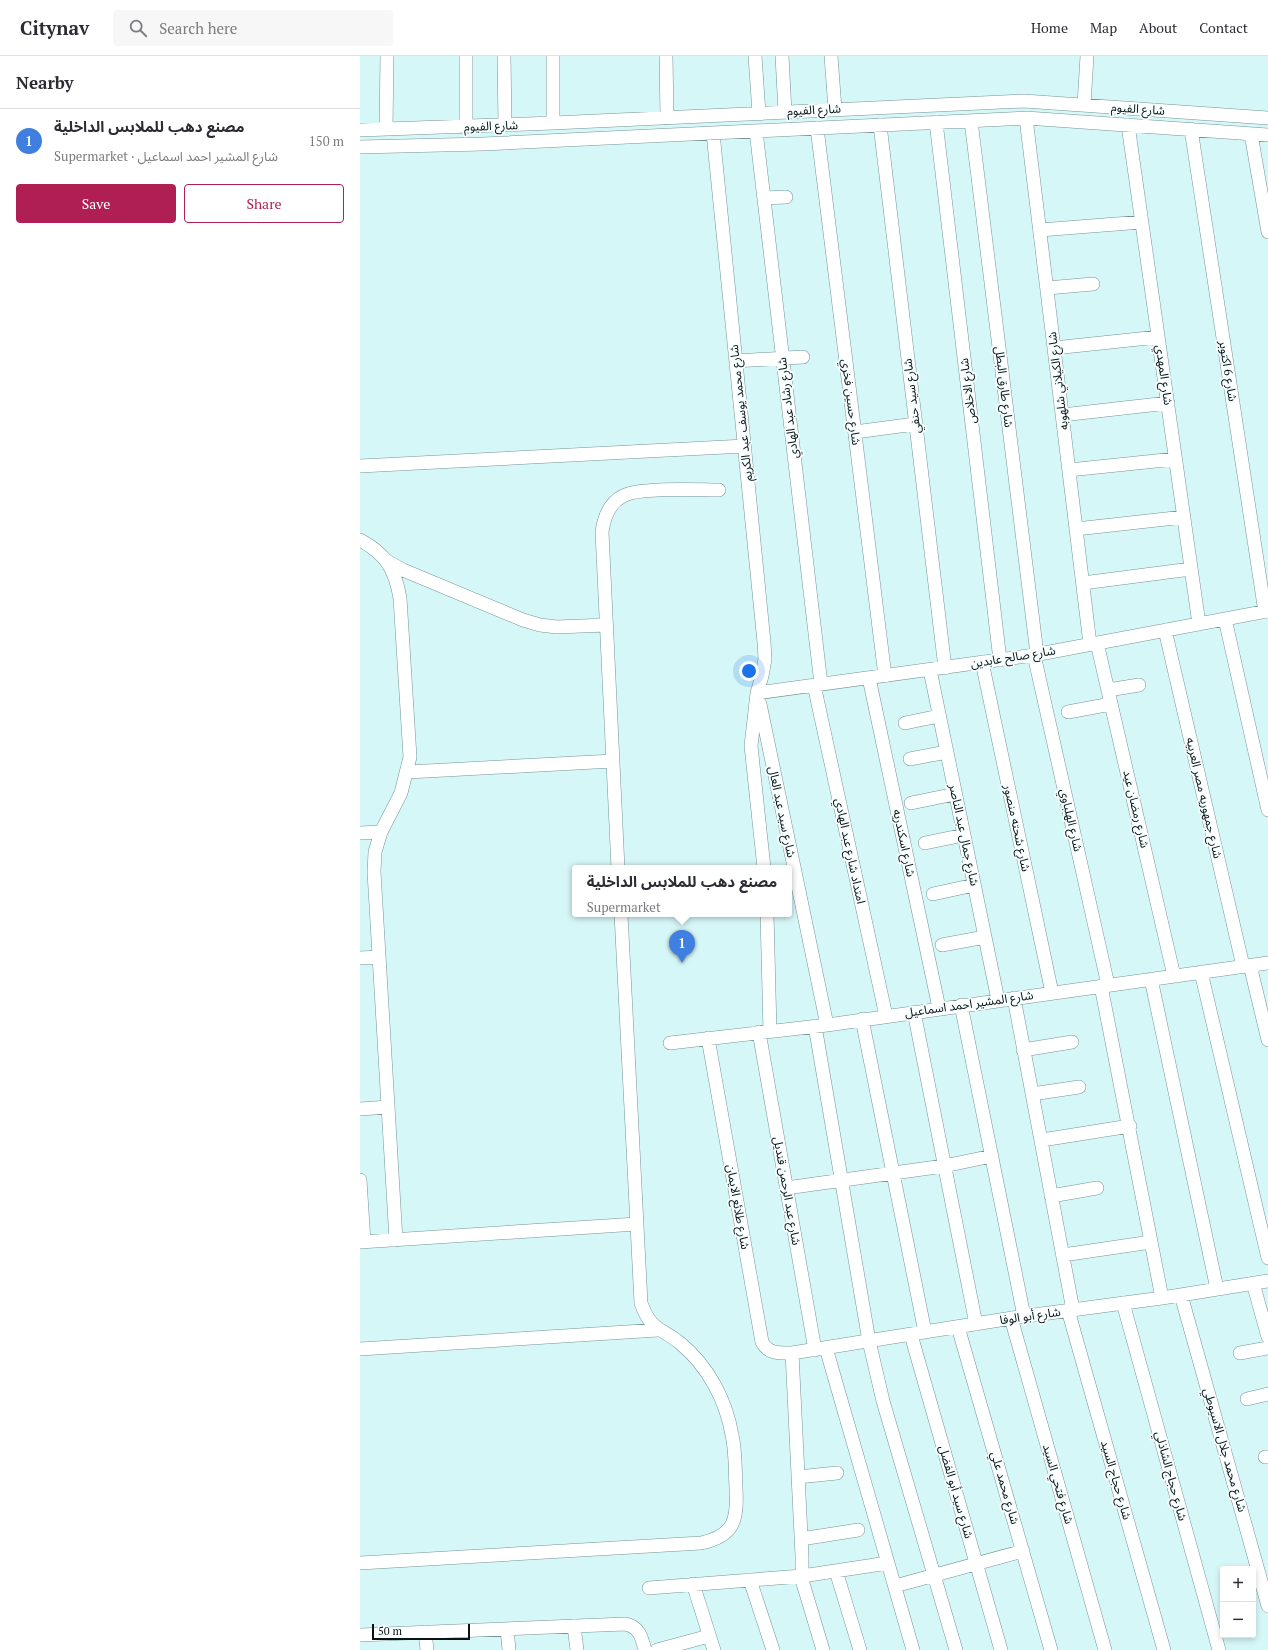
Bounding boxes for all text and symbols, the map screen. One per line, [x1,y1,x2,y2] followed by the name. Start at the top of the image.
[113,10,393,46] search box
[20,15,89,40] text: Citynav
[127,17,149,39] icon: search
[159,18,237,38] text: Search here
[1031,18,1068,37] text: Home
[1090,18,1117,37] text: Map
[1139,18,1177,37] text: About
[1199,18,1248,37] text: Contact
[16,71,74,94] text: Nearby
[1110,99,1166,120] street label: شارع الفيوم
[787,101,842,120] street label: شارع الفيوم
[54,116,245,136] text: مصنع دهب للملابس الداخلية
[464,117,518,136] street label: شارع الفيوم
[25,132,33,150] text: 1
[309,132,344,150] text: 150 m
[54,147,278,165] text: Supermarket · شارع المشير احمد اسماعيل
[16,184,176,223] button: Save
[184,184,344,223] button: Share
[1044,331,1074,431] street label: شارع الكيلاني شلهوبه
[1214,338,1241,403] street label: شارع 6 اكتوبر
[726,344,757,482] street label: شارع محمد يوسف عبد الكريم
[1150,344,1176,406] street label: شارع المهدي
[990,346,1017,429] street label: شارع طارق البطل
[774,356,804,459] street label: شارع رشاد عبد الهادي
[899,357,926,434] street label: شارع سيد حنفي
[956,357,981,425] street label: شارع الاخلاص
[836,358,864,446] street label: شارع حسين فخري
[969,642,1057,673] street label: شارع صالح عابدين
[739,661,759,681] your location
[1181,736,1226,860] street label: شارع جمهوريه مصر العربيه
[764,765,799,859] street label: شارع سيد عبد العال
[1118,768,1153,850] street label: شارع رمضان عيد
[944,782,983,888] street label: شارع جمال عبد الناصر
[999,782,1034,873] street label: شارع شحته منصور
[1054,787,1086,853] street label: شارع الهلباوي
[829,797,869,906] street label: امتداد شارع عبد الهادي
[888,808,919,878] street label: شارع اسكندريه
[572,865,792,917] popup
[587,871,777,891] text: مصنع دهب للملابس الداخلية
[587,898,661,916] text: Supermarket
[669,930,695,963] pin: 1
[904,987,1034,1022] street label: شارع المشير احمد اسماعيل
[769,1135,804,1247] street label: شارع عبد الرحمن قنديل
[722,1163,753,1251] street label: شارع طلائع الايمان
[998,1304,1062,1329] street label: شارع أبو الوفا
[1198,1386,1250,1514] street label: شارع محمد جلال الاسيوطي
[1150,1429,1191,1523] street label: شارع حجاج الشاذلي
[1096,1438,1135,1522] street label: شارع حجاج السيد
[1037,1442,1077,1526] street label: شارع فتحي السيد
[934,1444,977,1541] street label: شارع سيد أبو الفضل
[985,1450,1023,1527] street label: شارع محمد علي
[1220,1566,1256,1638] map controls
[1220,1566,1256,1602] button: +
[1220,1602,1256,1638] button: −
[372,1622,470,1641] scale bar
[378,1624,402,1638] text: 50 m

